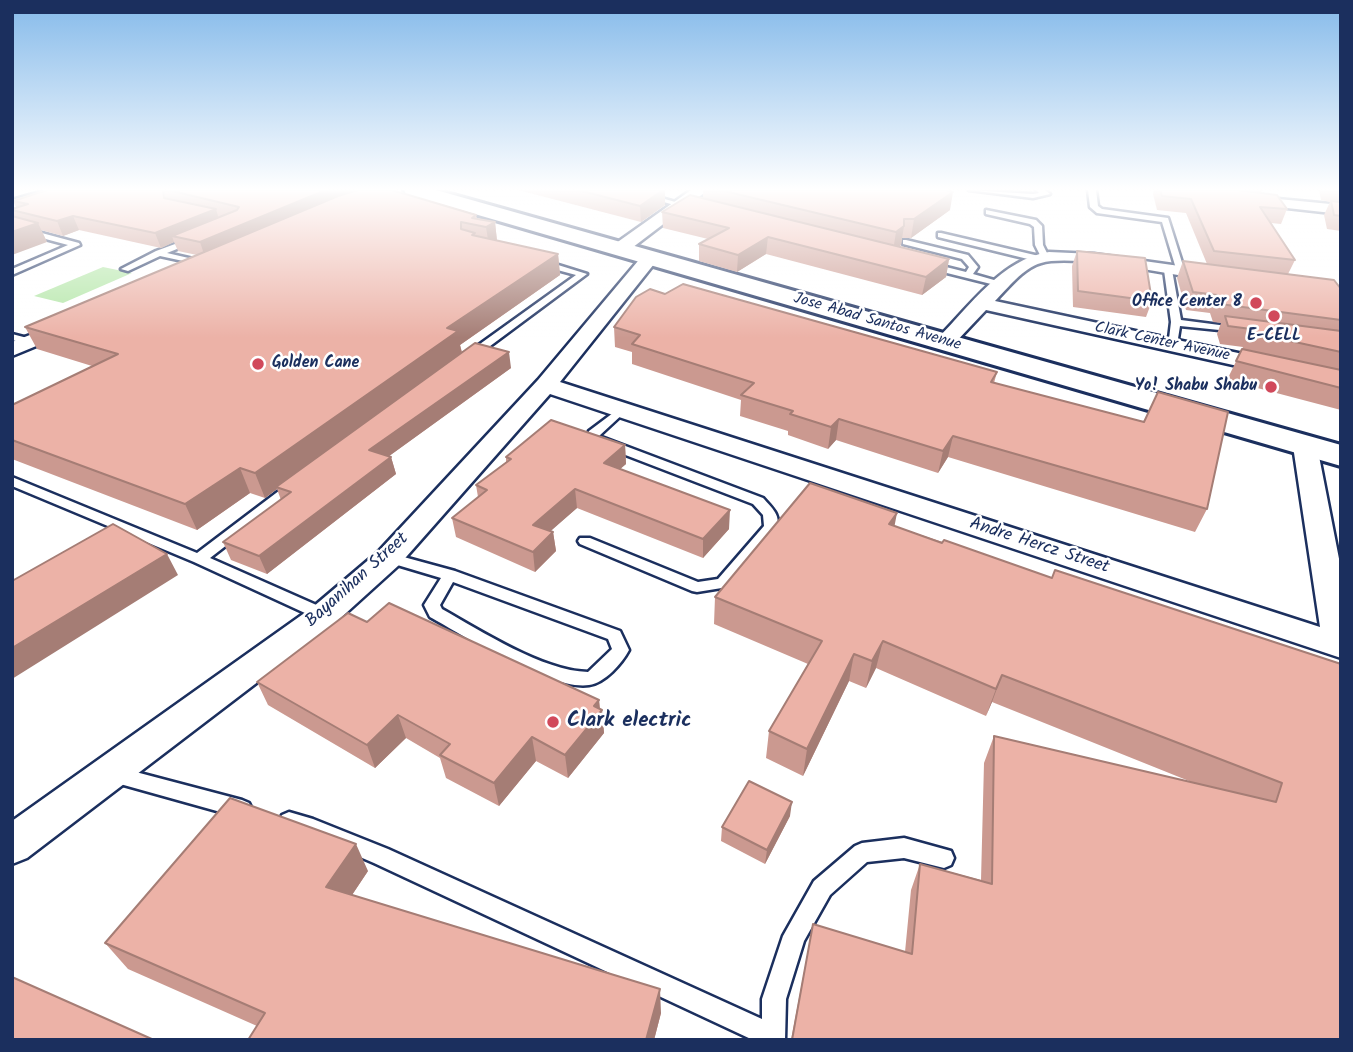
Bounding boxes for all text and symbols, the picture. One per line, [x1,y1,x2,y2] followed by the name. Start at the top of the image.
[791,290,963,356] street label: Jose Abad Santos Avenue
[1132,293,1242,313] place label: Office Center 8
[1248,295,1264,311] marker: Office Center 8
[1266,308,1282,324] marker: E-CELL
[1093,319,1231,367] street label: Clark Center Avenue
[1247,327,1301,347] place label: E-CELL
[272,354,359,374] place label: Golden Cane
[250,356,266,372] marker: Golden Cane
[1135,377,1257,397] place label: Yo! Shabu Shabu
[1263,379,1279,395] marker: Yo! Shabu Shabu
[966,514,1112,580] street label: Andre Hercz Street
[302,529,414,633] street label: Bayanihan Street
[567,709,691,735] place label: Clark electric
[545,714,561,730] marker: Clark electric

